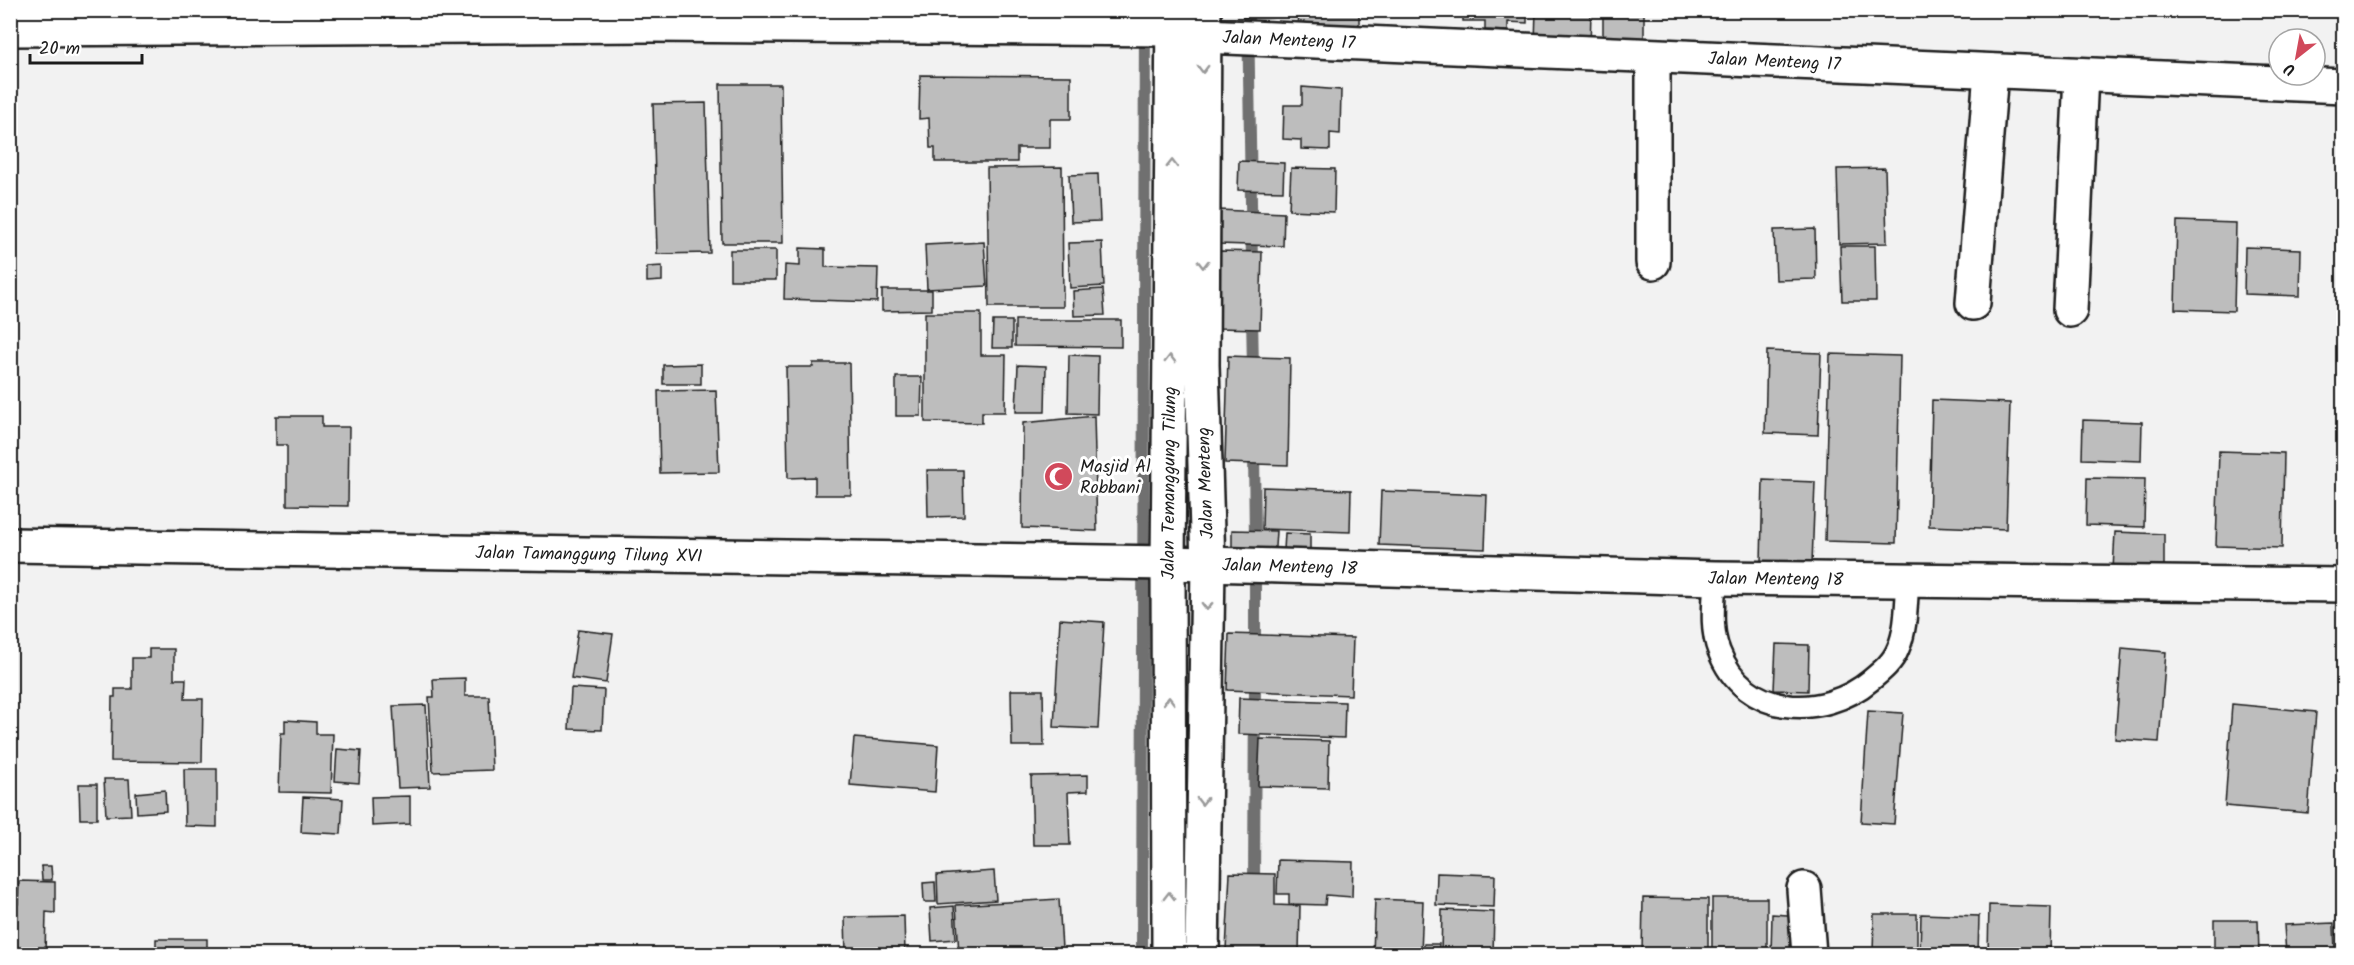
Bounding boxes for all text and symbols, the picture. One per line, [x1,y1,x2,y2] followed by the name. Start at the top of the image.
[1222,24,1357,59] street label: Jalan Menteng 17
[30,27,142,65] scale bar
[2267,27,2327,87] north arrow
[39,35,80,64] text: 20 m
[1707,45,1842,80] street label: Jalan Menteng 17
[2279,55,2301,82] text: U
[1197,64,1209,73] one-way arrow
[1166,160,1178,169] one-way arrow
[1196,259,1209,268] one-way arrow
[1164,355,1176,364] one-way arrow
[1155,386,1186,580] street label: Jalan Temanggung Tilung
[1190,427,1223,539] street label: Jalan Menteng
[1080,453,1151,503] place label: Masjid Al Robbani
[1043,460,1075,492] mosque icon: Masjid Al Robbani
[475,539,703,572] street label: Jalan Tamanggung Tilung XVI
[1222,551,1358,584] street label: Jalan Menteng 18
[1707,565,1844,595] street label: Jalan Menteng 18
[1200,601,1213,610] one-way arrow
[1163,697,1175,706] one-way arrow
[1196,796,1209,805] one-way arrow
[1163,892,1175,901] one-way arrow

